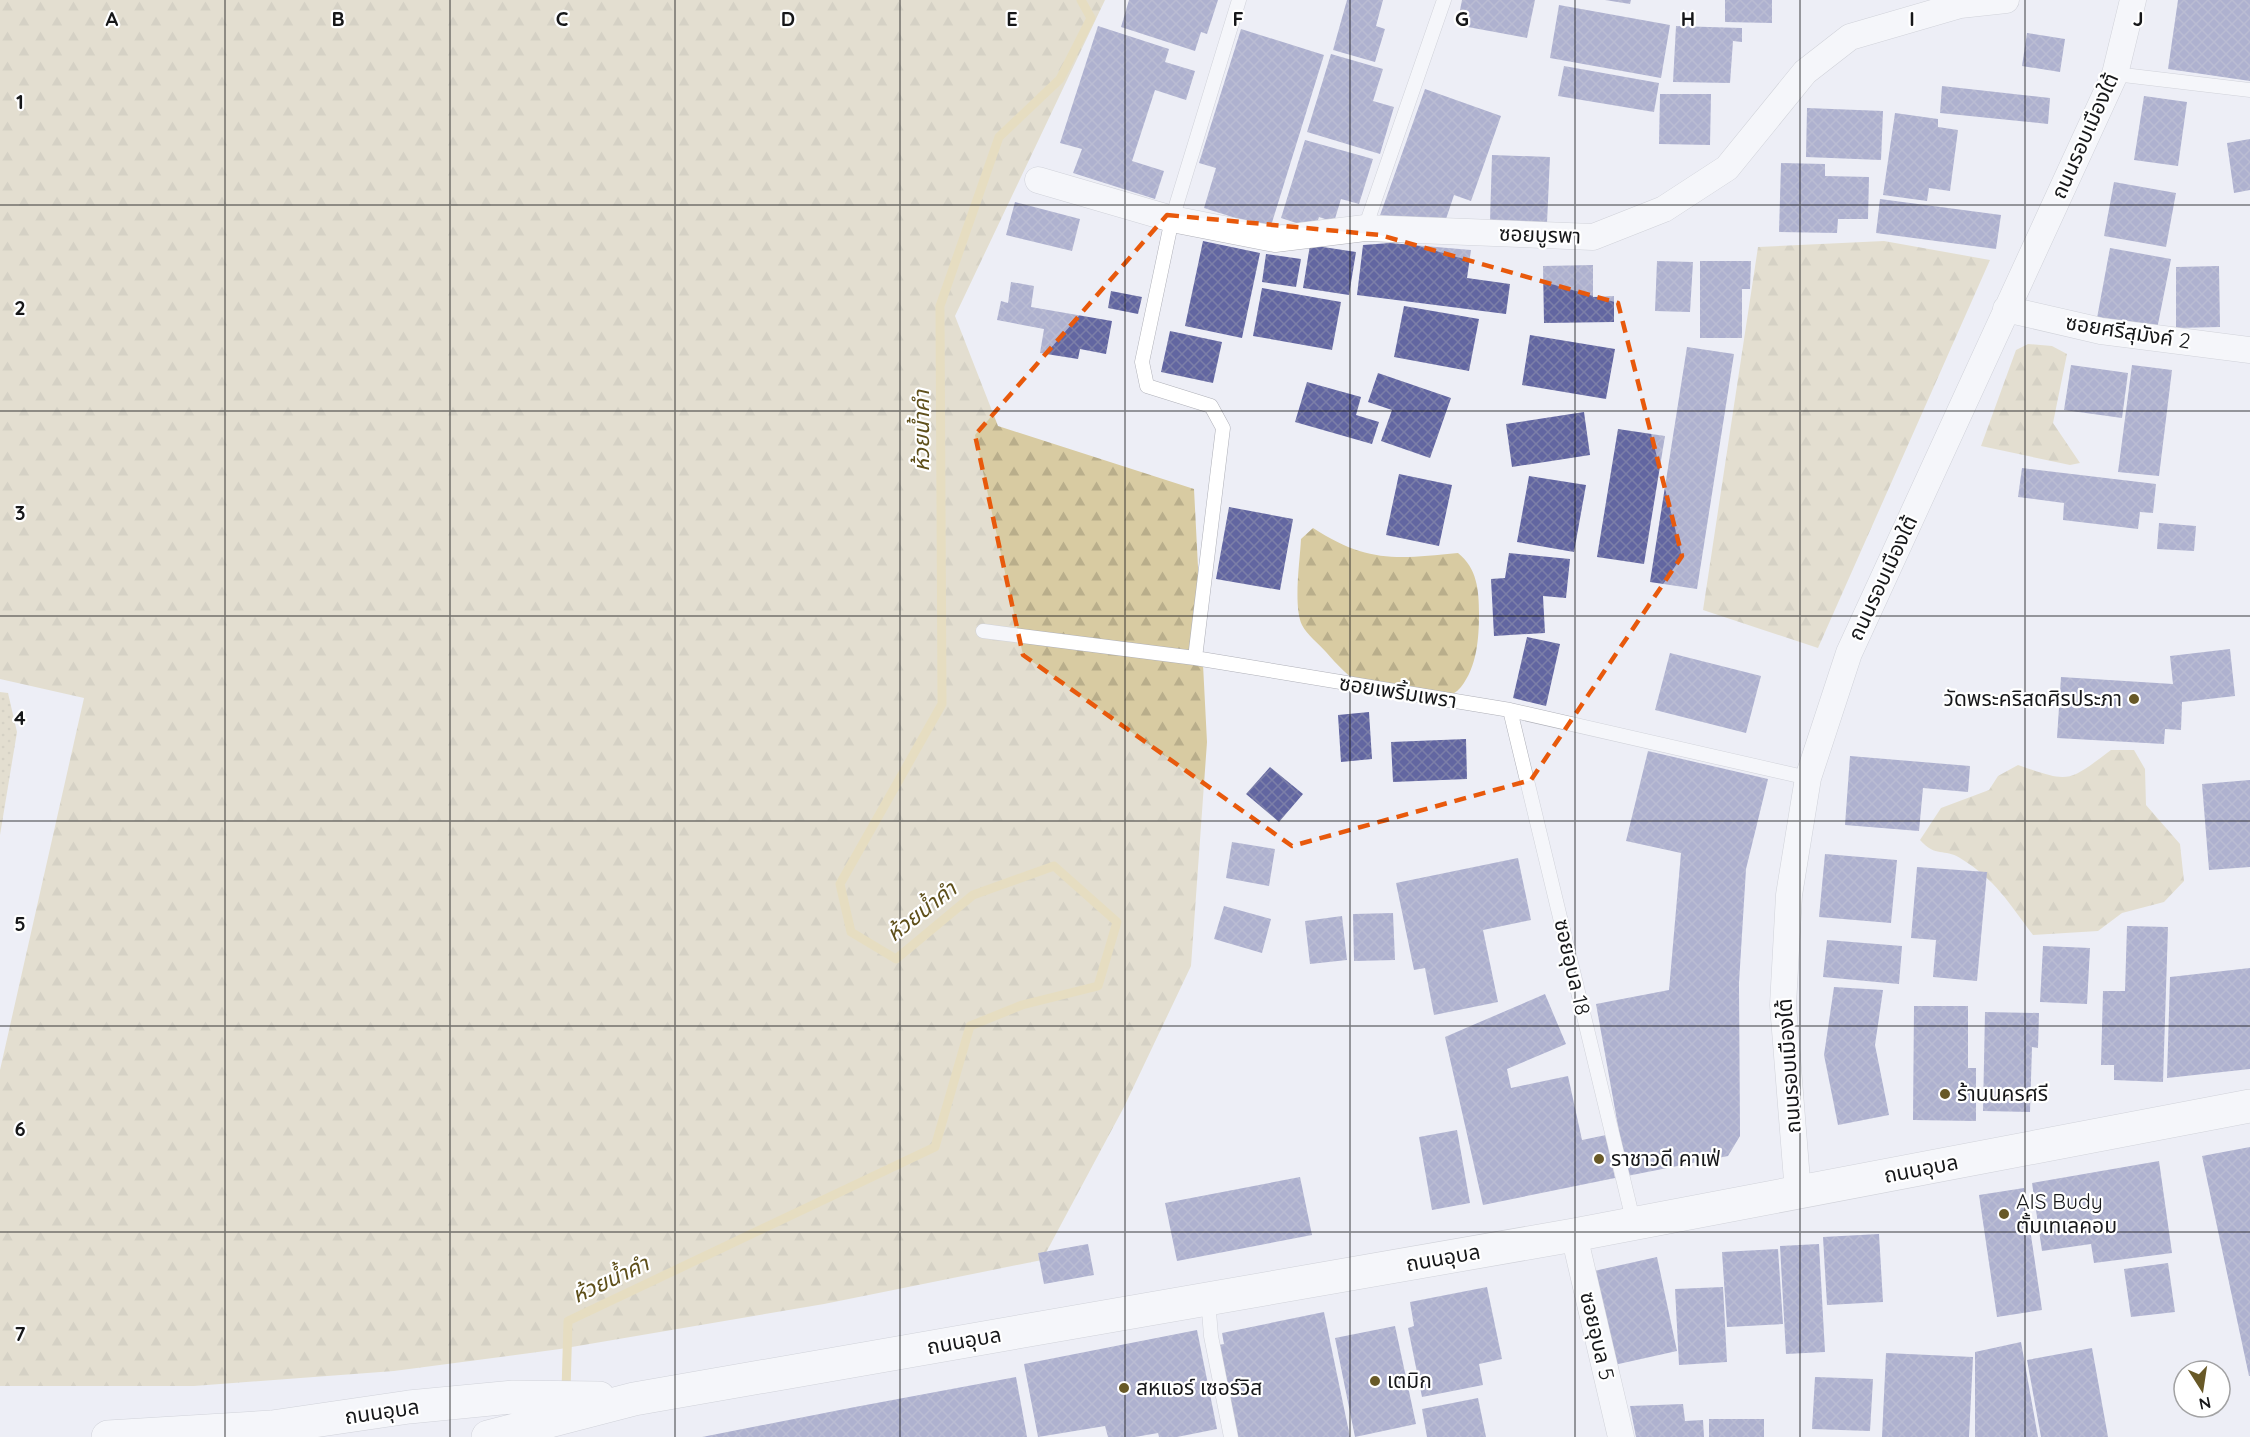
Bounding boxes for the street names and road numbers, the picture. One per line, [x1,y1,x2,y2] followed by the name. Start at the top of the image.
[2045,69,2123,203] street label: ถนนรอบเมืองใต้
[1498,220,1582,249] street label: ซอยบูรพา
[2064,308,2192,355] street label: ซอยศรีสุมังค์ 2
[1842,511,1922,644] street label: ถนนรอบเมืองใต้
[1337,669,1459,713] street label: ซอยเพริ้มเพรา
[1548,916,1597,1018] street label: ซอยอุบล 18
[1770,998,1806,1134] street label: ถนนรอบเมืองใต้
[1881,1148,1960,1189] street label: ถนนอุบล
[1404,1238,1482,1277] street label: ถนนอุบล
[1574,1289,1621,1383] street label: ซอยอุบล 5
[925,1321,1003,1360] street label: ถนนอุบล
[343,1393,421,1430] street label: ถนนอุบล

